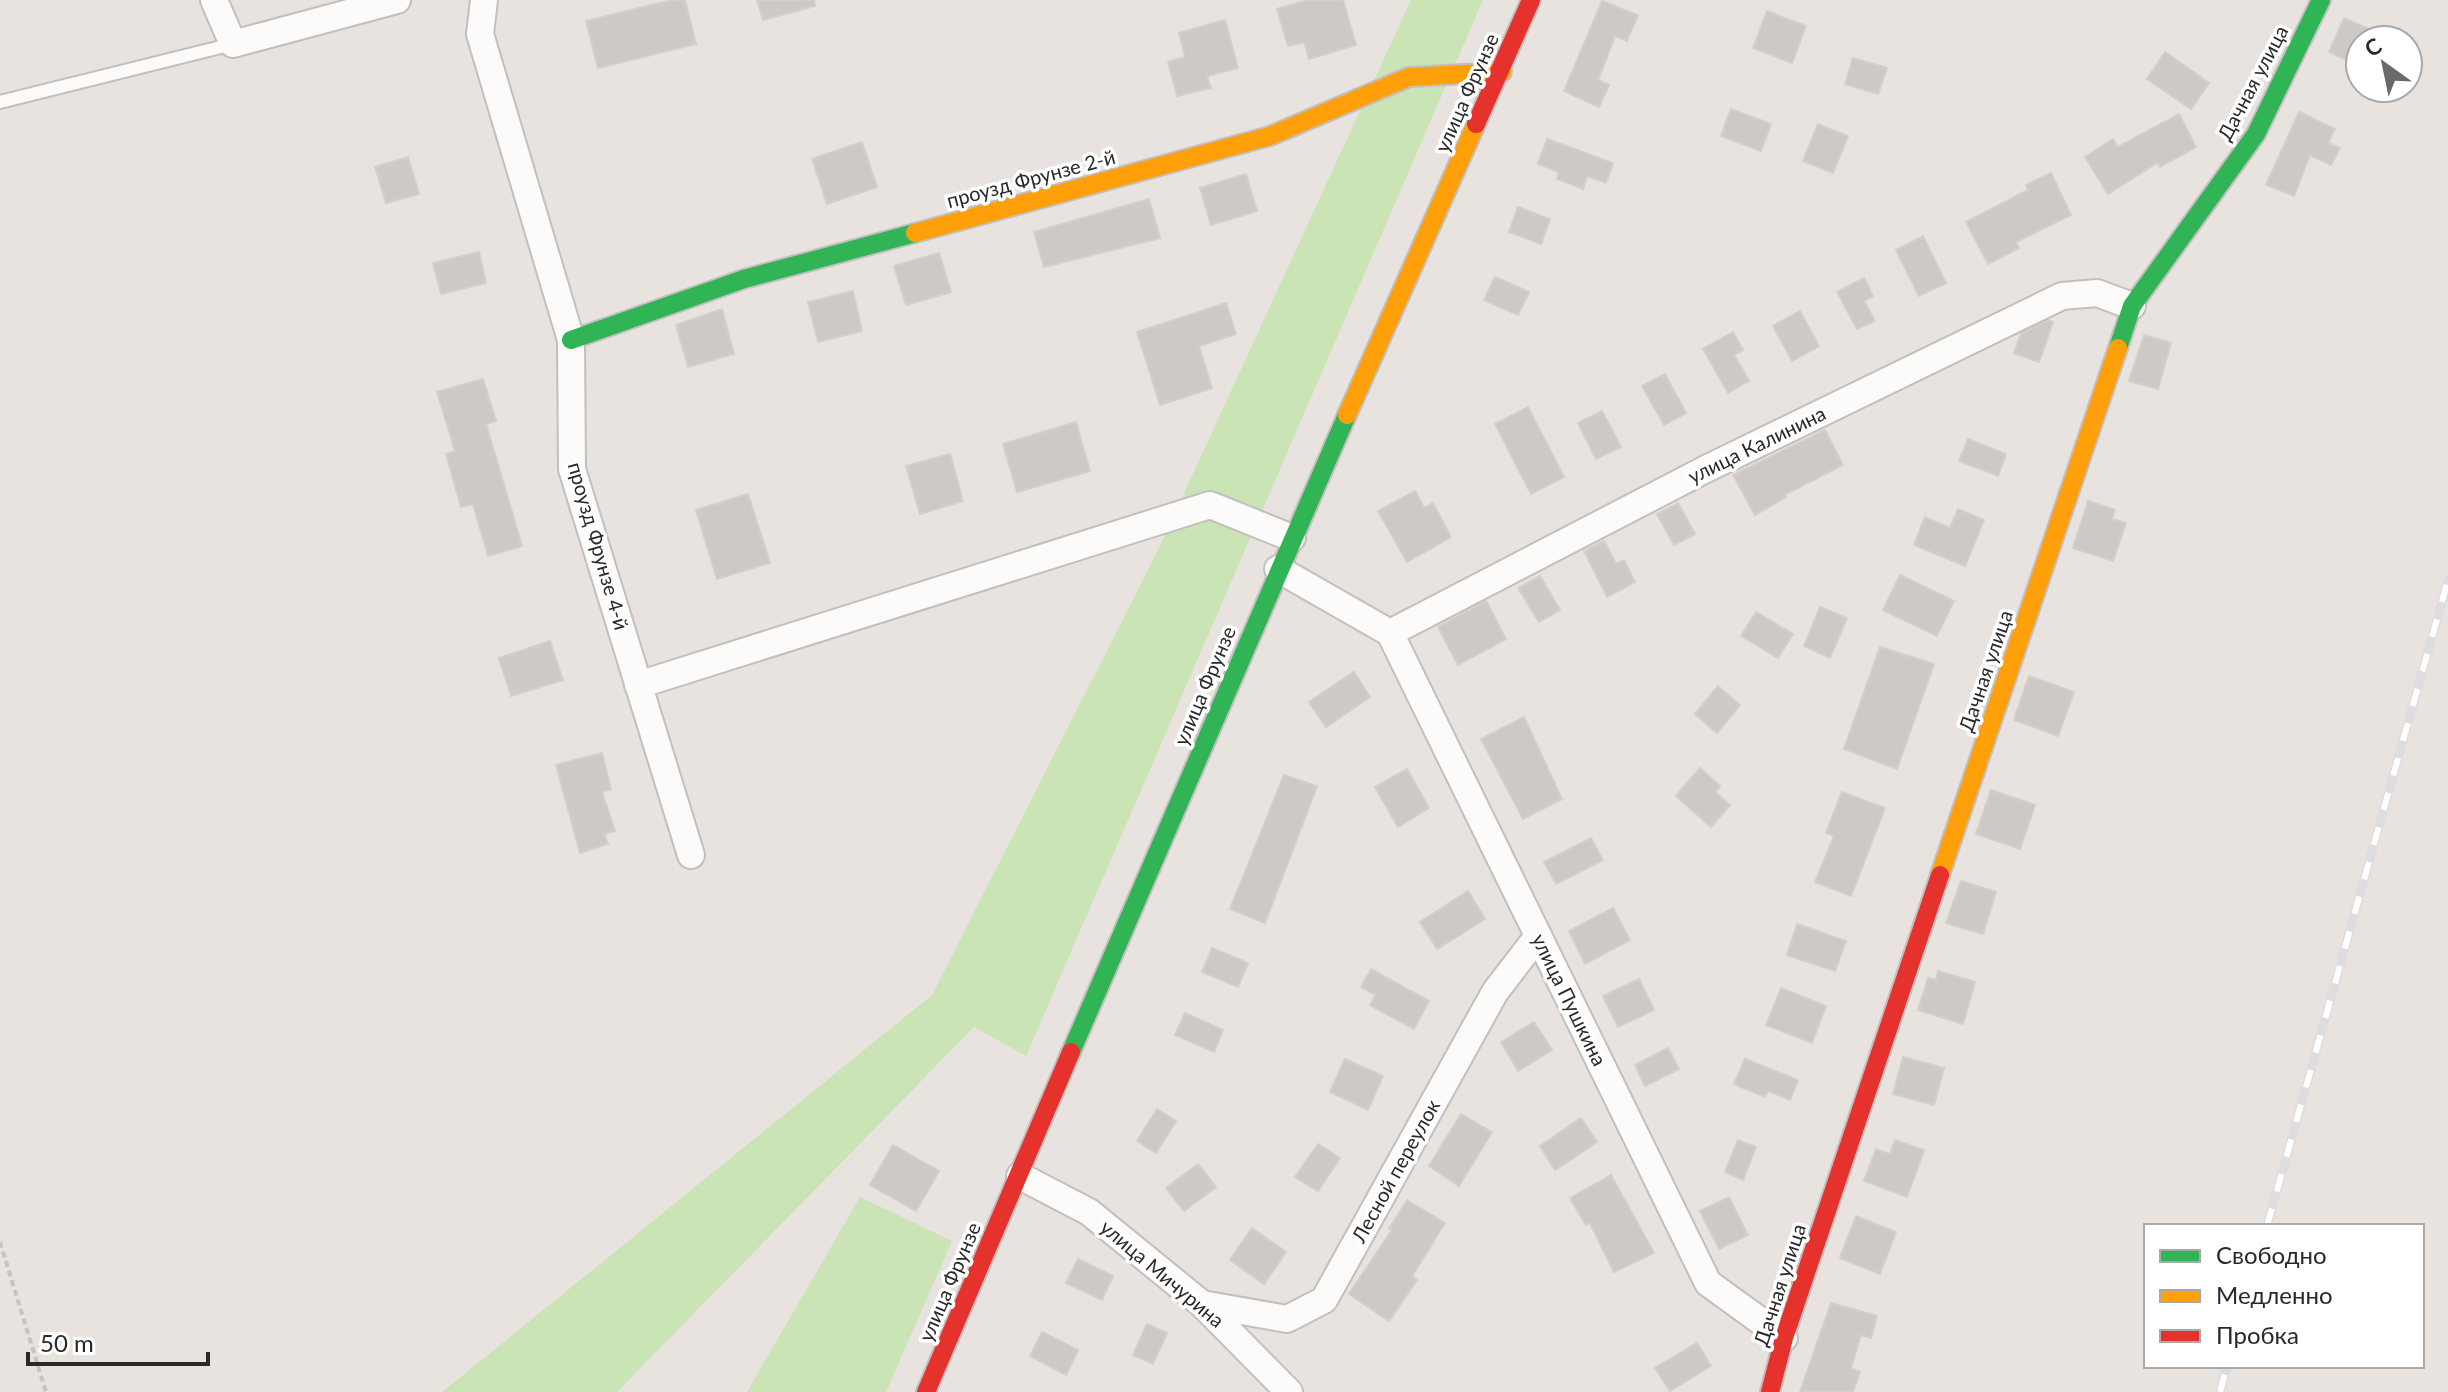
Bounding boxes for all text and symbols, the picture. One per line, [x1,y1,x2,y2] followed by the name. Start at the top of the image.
[2212,21,2292,144] street label: Дачная улица
[2344,24,2424,104] north arrow
[1429,30,1503,156] street label: улица Фрунзе
[2359,31,2387,62] text: С
[944,144,1118,212] street label: проузд Фрунзе 2-й
[1684,400,1829,488] street label: улица Калинина
[564,459,634,632] street label: проузд Фрунзе 4-й
[1953,607,2017,734] street label: Дачная улица
[1168,622,1240,749] street label: улица Фрунзе
[1528,930,1612,1070] street label: улица Пушкина
[1345,1094,1445,1247] street label: Лесной переулок
[1096,1214,1229,1332] street label: улица Мичурина
[913,1218,985,1345] street label: улица Фрунзе
[1748,1221,1810,1349] street label: Дачная улица
[2144,1224,2424,1368] legend
[2216,1240,2327,1269] text: Свободно
[2216,1280,2333,1309] text: Медленно
[28,1316,208,1366] scale bar
[2216,1320,2299,1349] text: Пробка
[40,1328,94,1357] text: 50 m

